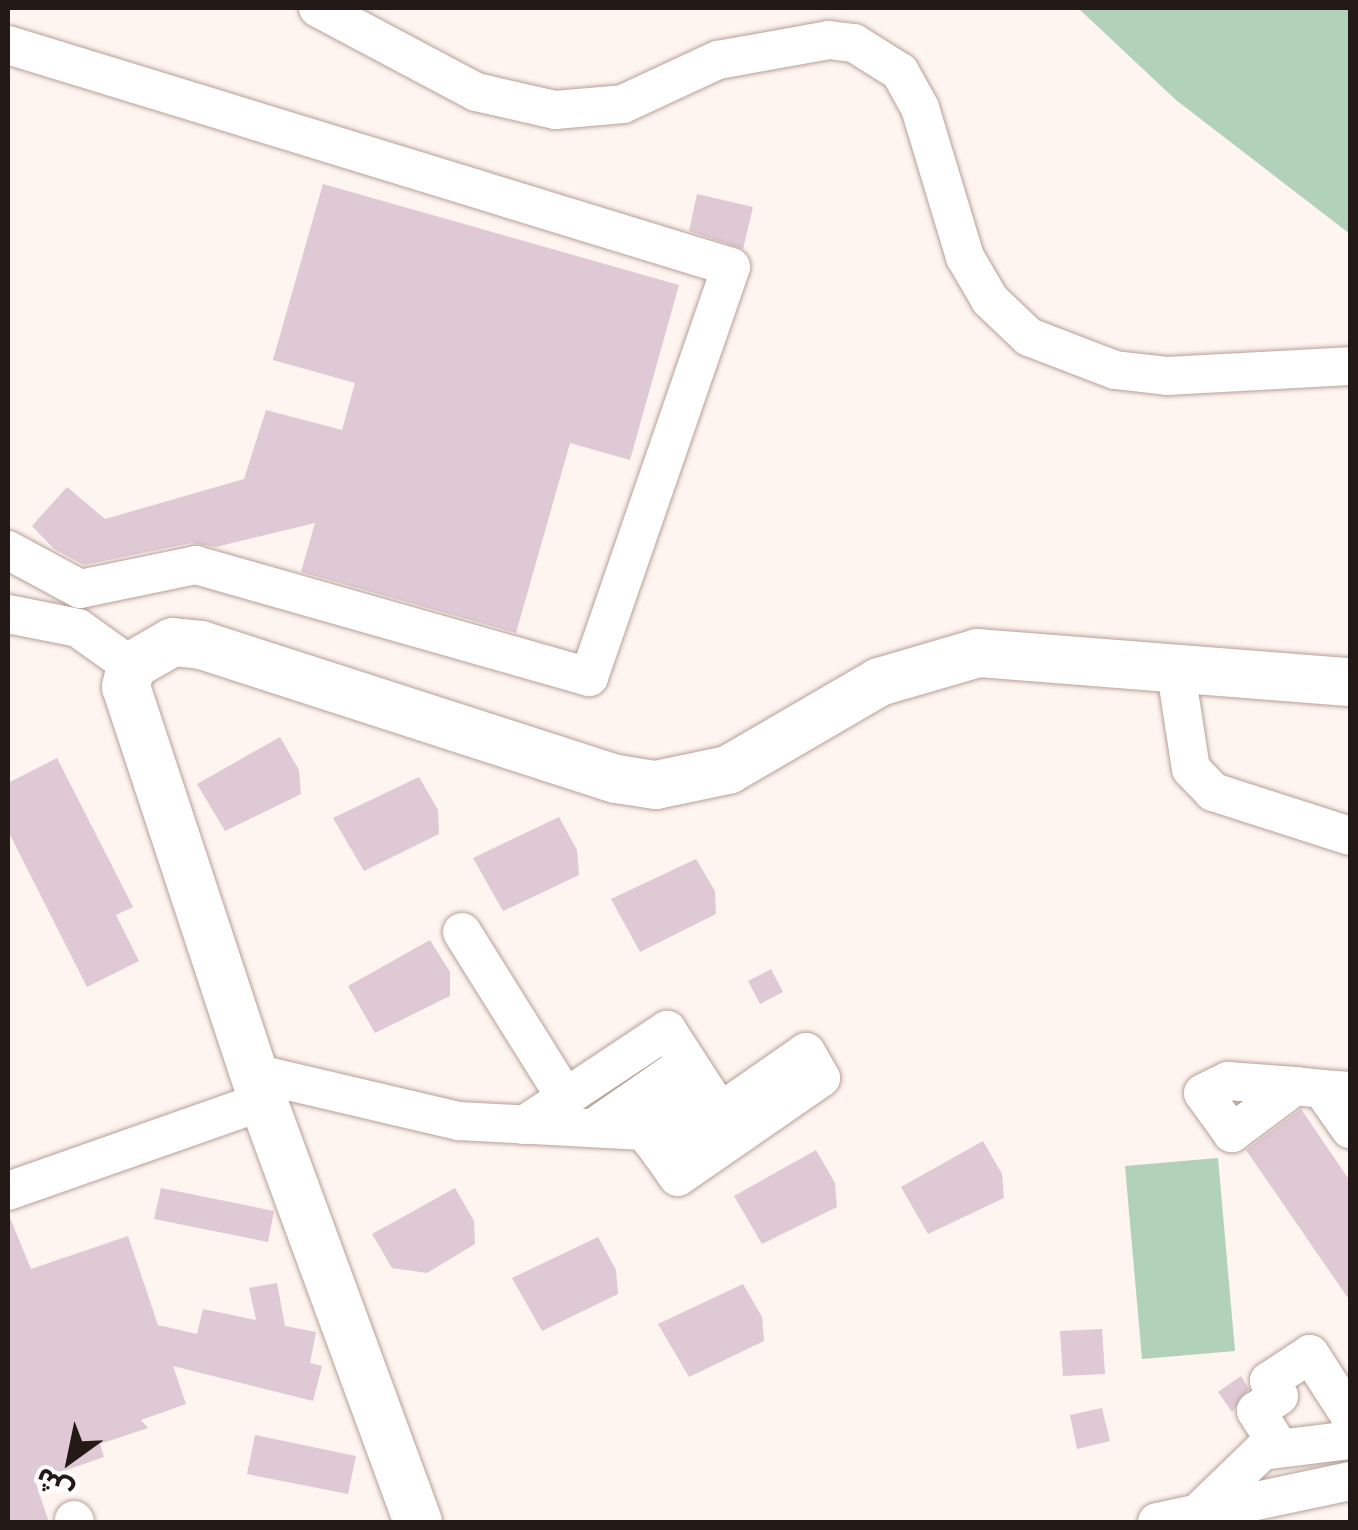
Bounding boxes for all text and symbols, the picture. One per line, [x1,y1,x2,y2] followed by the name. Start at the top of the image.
[20,1410,120,1510] north arrow
[28,1460,80,1511] text: ش

